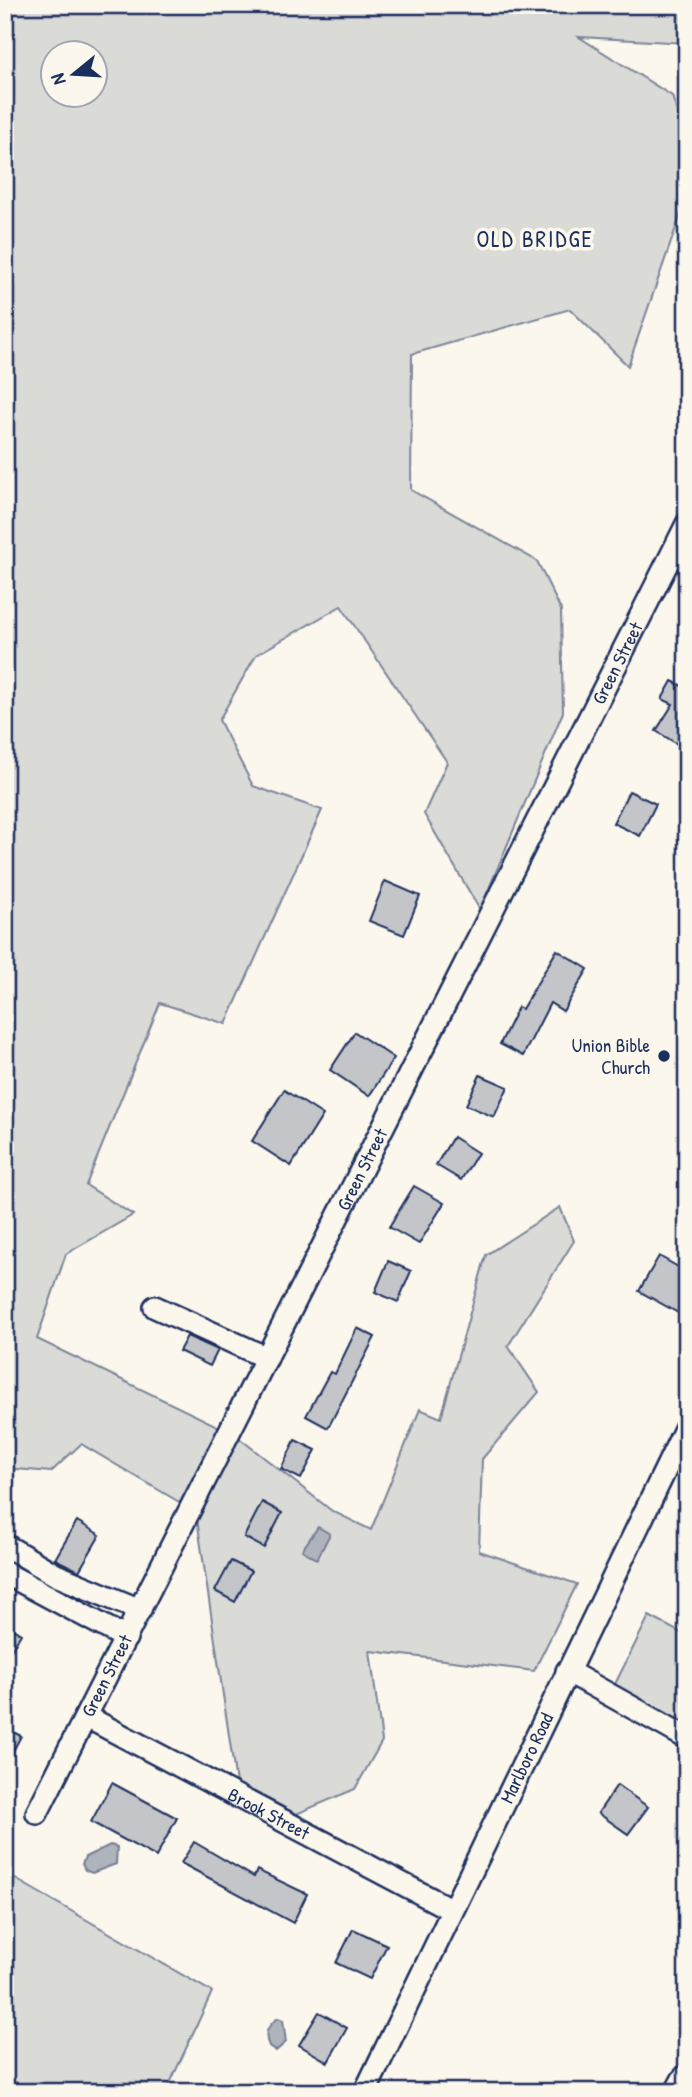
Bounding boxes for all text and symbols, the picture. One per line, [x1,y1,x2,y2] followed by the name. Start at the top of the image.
[38,38,108,108] north arrow
[44,70,72,88] text: N
[476,223,594,254] district label: OLD BRIDGE
[585,617,649,708] street label: Green Street
[572,1032,650,1080] place label: Union Bible Church
[656,1048,672,1064] marker: Union Bible Church
[330,1123,393,1215] street label: Green Street
[75,1630,138,1721] street label: Green Street
[493,1708,559,1807] street label: Marlboro Road
[224,1781,315,1846] street label: Brook Street

